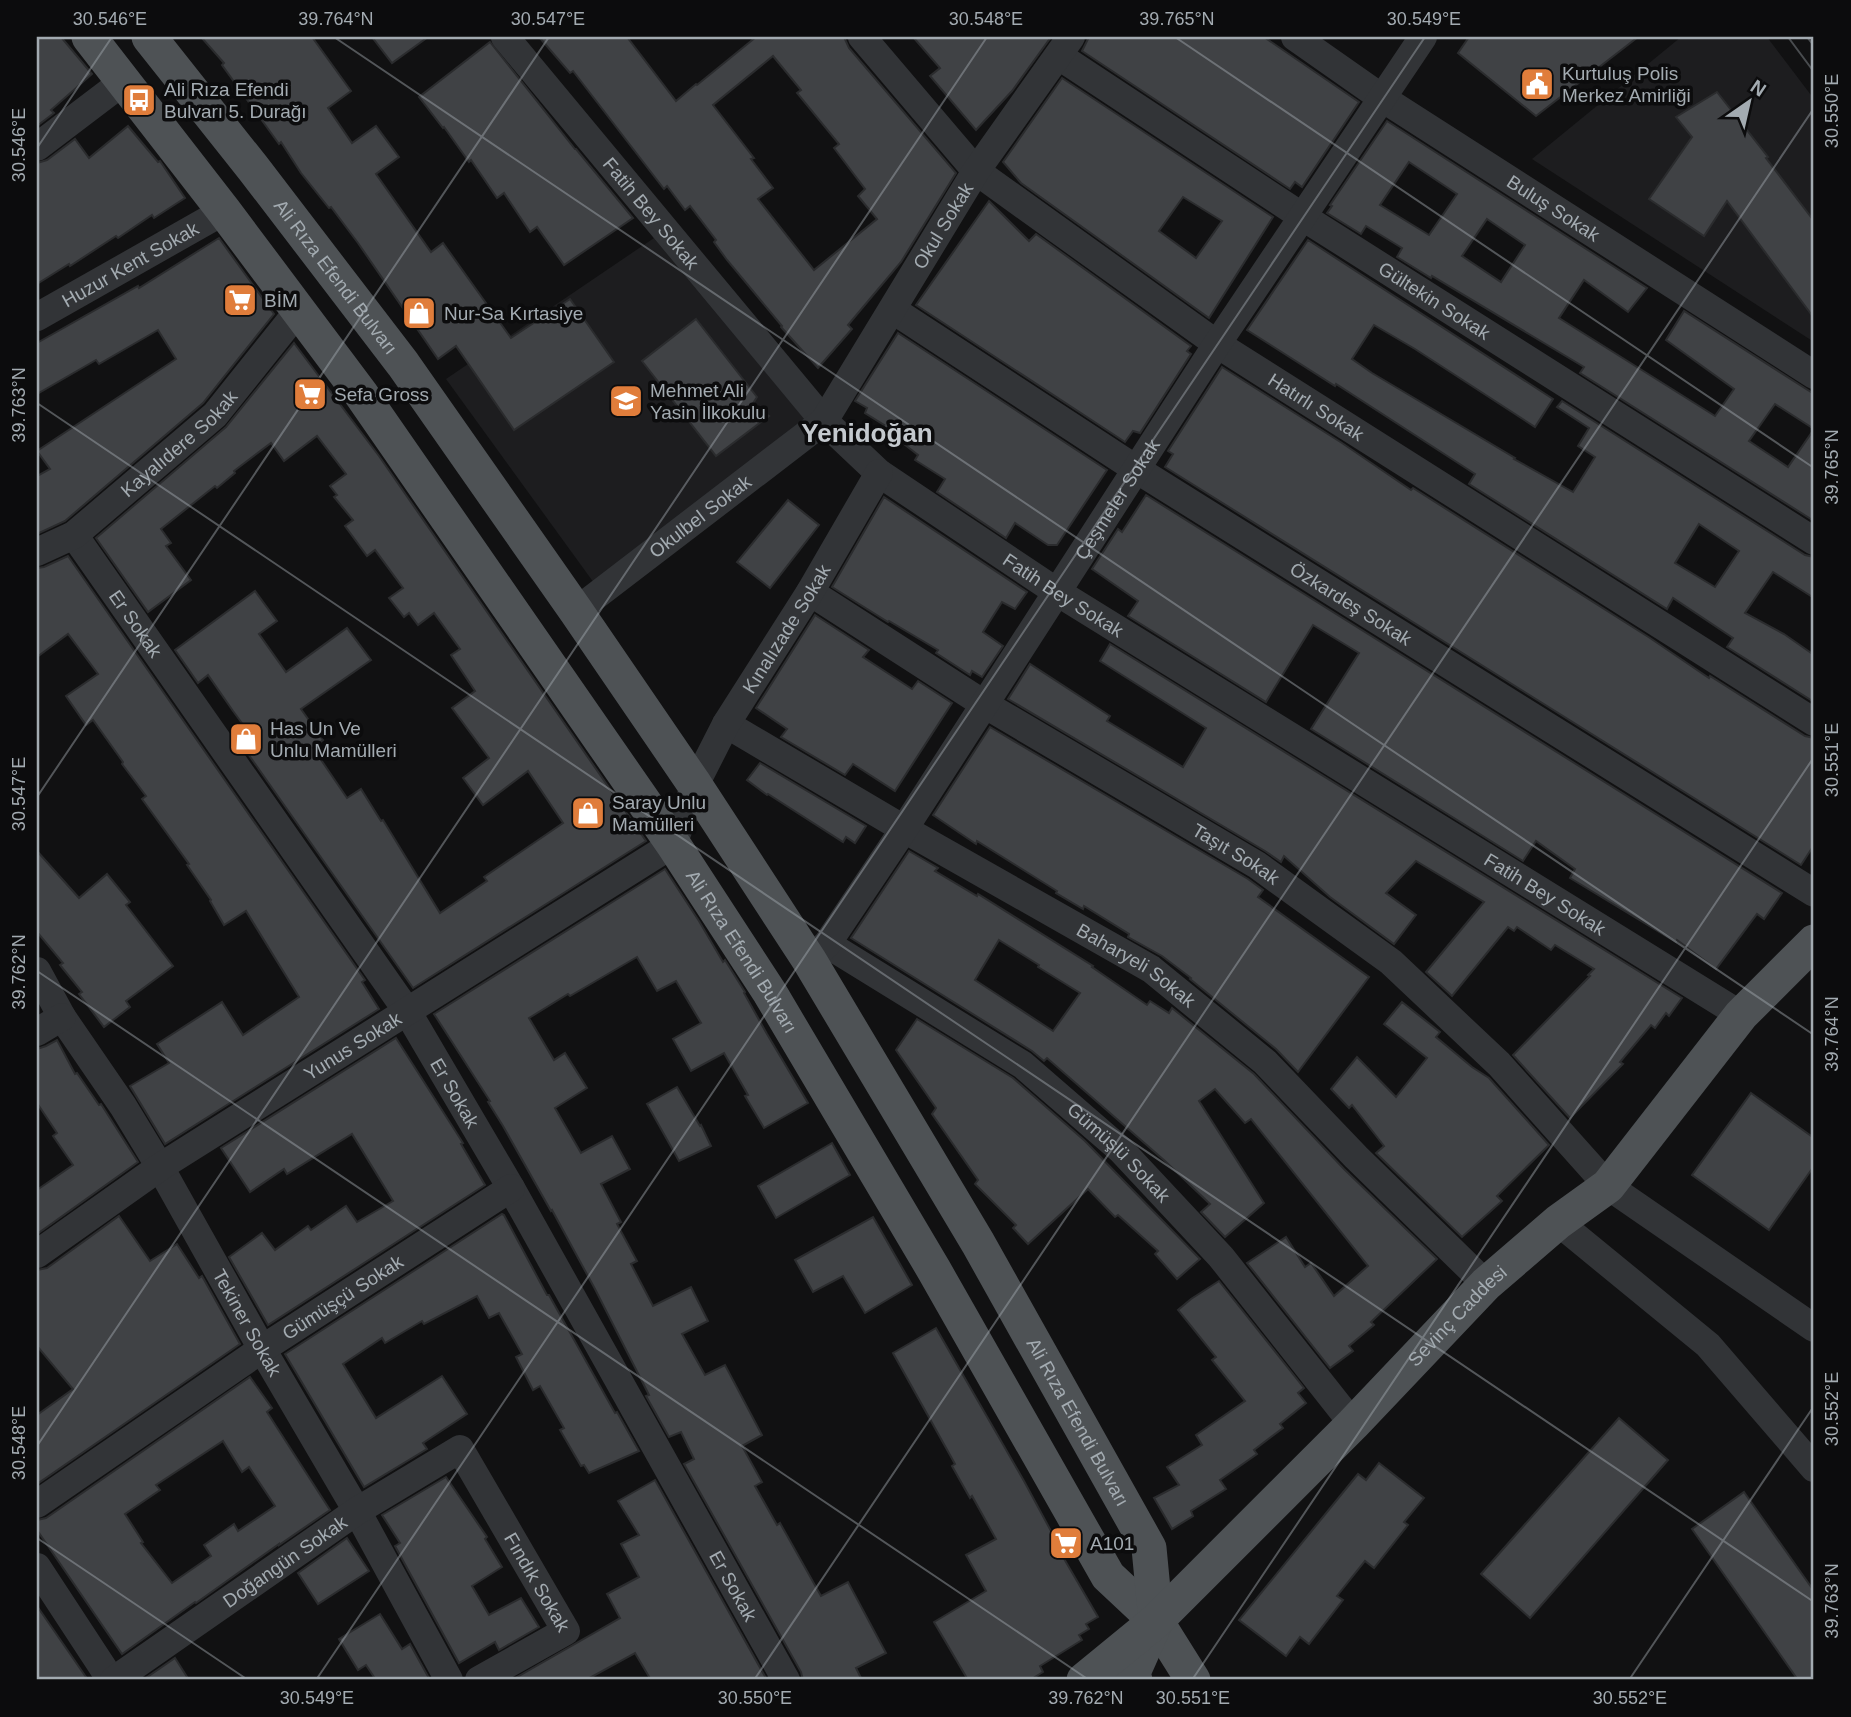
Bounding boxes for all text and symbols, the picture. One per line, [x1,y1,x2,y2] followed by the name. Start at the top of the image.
[73,9,147,29] text: 30.546°E
[298,9,374,29] text: 39.764°N
[511,9,585,29] text: 30.547°E
[949,9,1023,29] text: 30.548°E
[1139,9,1215,29] text: 39.765°N
[1387,9,1461,29] text: 30.549°E
[1562,63,1691,106] place label: Kurtuluş Polis Merkez Amirliği
[1518,65,1556,103] public building icon: Kurtuluş Polis Merkez Amirliği
[1714,66,1784,136] north arrow
[1822,74,1842,148] text: 30.550°E
[1747,76,1770,101] text: N
[164,79,307,122] place label: Ali Rıza Efendi Bulvarı 5. Durağı
[120,81,158,119] bus stop icon: Ali Rıza Efendi Bulvarı 5. Durağı
[9,108,29,182] text: 30.546°E
[599,153,704,273] street label: Fatih Bey Sokak
[1503,171,1604,246] street label: Buluş Sokak
[909,178,977,273] street label: Okul Sokak
[270,195,402,358] street label: Ali Rıza Efendi Bulvarı
[58,217,202,311] street label: Huzur Kent Sokak
[1375,257,1495,344] street label: Gültekin Sokak
[221,281,259,319] supermarket icon: BİM
[264,290,298,311] place label: BİM
[400,294,438,332] shop icon: Nur-Sa Kırtasiye
[444,303,583,324] place label: Nur-Sa Kırtasiye
[9,367,29,443] text: 39.763°N
[1265,369,1368,445] street label: Hatırlı Sokak
[291,375,329,413] supermarket icon: Sefa Gross
[650,380,766,423] place label: Mehmet Ali Yasin İlkokulu
[607,382,645,420] school or university icon: Mehmet Ali Yasin İlkokulu
[334,384,429,405] place label: Sefa Gross
[117,386,241,501] street label: Kayalıdere Sokak
[801,418,933,448] district label: Yenidoğan
[1822,429,1842,505] text: 39.765°N
[1070,434,1164,563] street label: Çeşmeler Sokak
[645,470,755,562] street label: Okulbel Sokak
[999,549,1128,641] street label: Fatih Bey Sokak
[1286,558,1416,650] street label: Özkardeş Sokak
[738,560,835,697] street label: Kınalızade Sokak
[105,586,167,662] street label: Er Sokak
[270,718,397,761] place label: Has Un Ve Unlu Mamülleri
[227,720,265,758] shop icon: Has Un Ve Unlu Mamülleri
[1822,723,1842,797] text: 30.551°E
[9,757,29,831] text: 30.547°E
[612,792,706,835] place label: Saray Unlu Mamülleri
[569,794,607,832] shop icon: Saray Unlu Mamülleri
[1189,819,1284,889] street label: Taşıt Sokak
[1481,849,1610,939] street label: Fatih Bey Sokak
[682,866,802,1037] street label: Ali Rıza Efendi Bulvarı
[1073,919,1200,1012] street label: Baharyeli Sokak
[9,934,29,1010] text: 39.762°N
[1822,996,1842,1072] text: 39.764°N
[300,1007,405,1084] street label: Yunus Sokak
[427,1054,484,1132] street label: Er Sokak
[1063,1098,1175,1207] street label: Gümüşlü Sokak
[278,1250,407,1344] street label: Gümüşçü Sokak
[1403,1261,1510,1370] street label: Sevinç Caddesi
[209,1265,286,1380] street label: Tekiner Sokak
[1023,1334,1134,1510] street label: Ali Rıza Efendi Bulvarı
[1822,1372,1842,1446] text: 30.552°E
[9,1406,29,1480] text: 30.548°E
[219,1511,351,1612] street label: Doğangün Sokak
[1047,1524,1085,1562] supermarket icon: A101
[500,1529,575,1636] street label: Fındık Sokak
[1090,1533,1134,1554] place label: A101
[705,1547,762,1625] street label: Er Sokak
[1822,1563,1842,1639] text: 39.763°N
[280,1688,354,1708] text: 30.549°E
[718,1688,792,1708] text: 30.550°E
[1048,1688,1124,1708] text: 39.762°N
[1156,1688,1230,1708] text: 30.551°E
[1593,1688,1667,1708] text: 30.552°E

